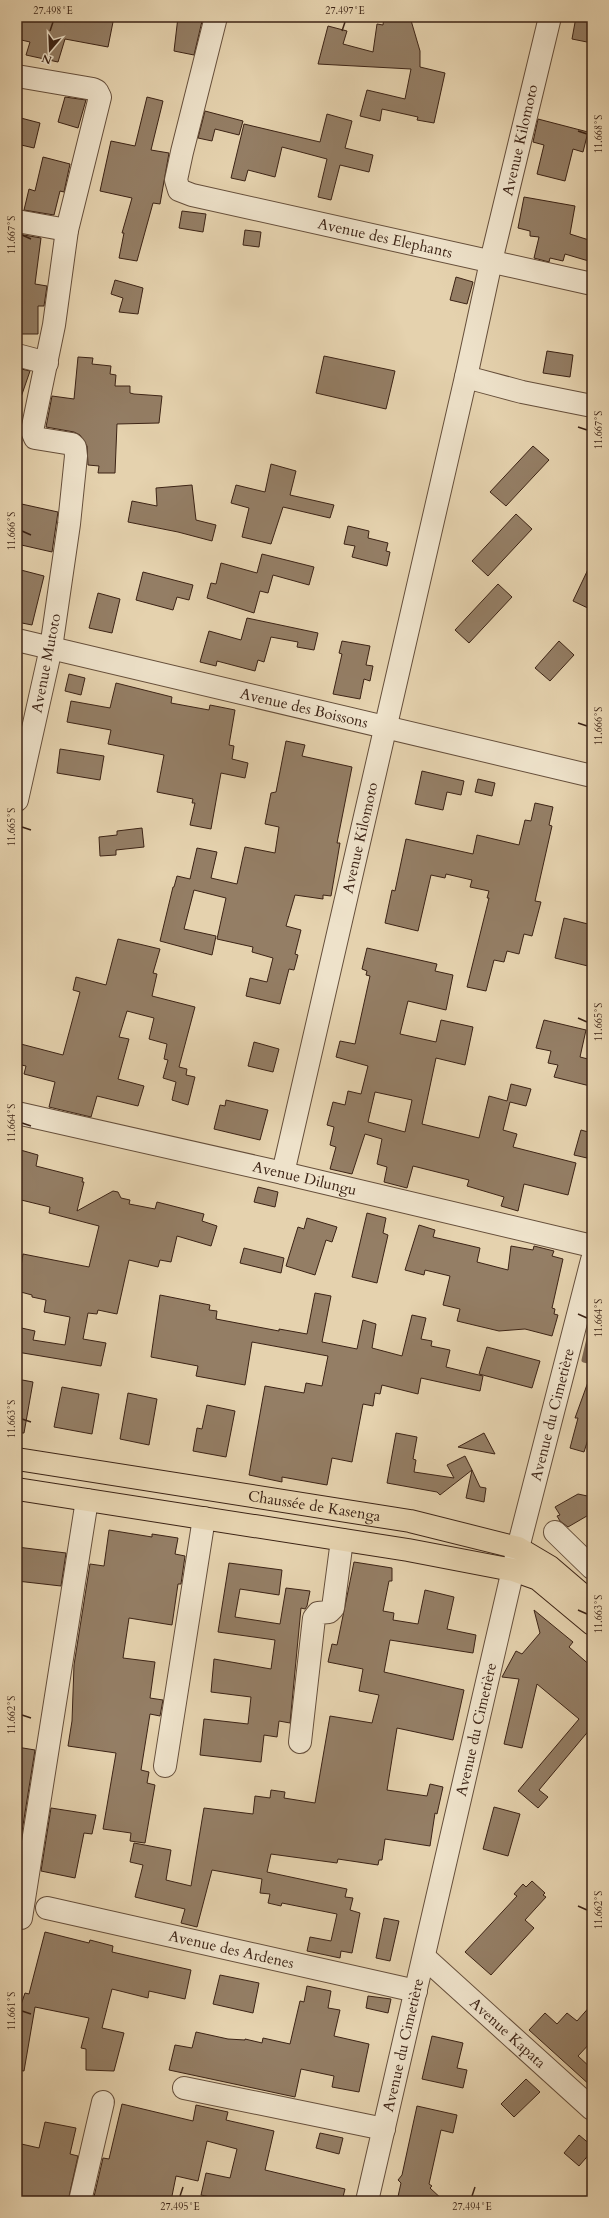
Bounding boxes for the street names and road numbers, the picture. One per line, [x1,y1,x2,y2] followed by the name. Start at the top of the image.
[497,82,543,198] street label: Avenue Kilomoto
[316,213,454,263] street label: Avenue des Elephants
[27,612,65,714] street label: Avenue Mutoto
[238,683,370,733] street label: Avenue des Boissons
[338,780,383,895] street label: Avenue Kilomoto
[251,1156,359,1200] street label: Avenue Dilungu
[526,1346,579,1483] street label: Avenue du Cimetière
[247,1486,383,1526] street label: Chaussée de Kasenga
[451,1661,501,1798] street label: Avenue du Cimetière
[167,1926,296,1973] street label: Avenue des Ardenes
[378,1976,428,2114] street label: Avenue du Cimetière
[465,1993,550,2073] street label: Avenue Kapata

